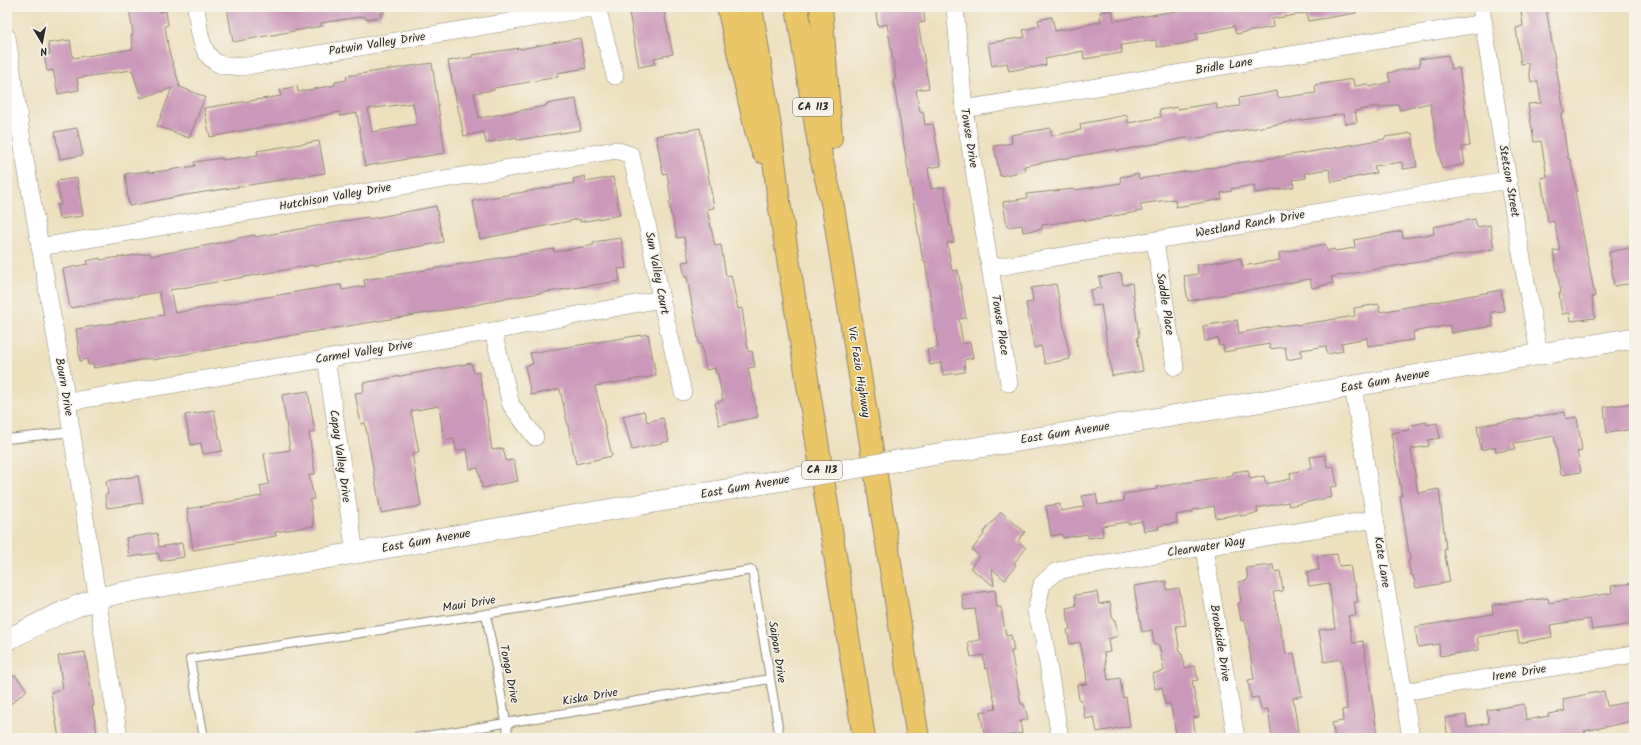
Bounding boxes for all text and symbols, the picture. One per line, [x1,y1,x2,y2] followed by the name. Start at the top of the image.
[22,22,62,62] north arrow
[327,27,427,61] street label: Patwin Valley Drive
[39,41,49,60] text: N
[1194,52,1255,80] street label: Bridle Lane
[793,98,833,116] road number: CA 113
[955,107,983,170] street label: Towse Drive
[1493,143,1525,219] street label: Stetson Street
[277,178,393,216] street label: Hutchison Valley Drive
[1194,205,1307,243] street label: Westland Ranch Drive
[640,230,674,316] street label: Sun Valley Court
[1151,271,1179,337] street label: Saddle Place
[986,293,1014,357] street label: Towse Place
[842,325,876,419] street label: Vic Fazio Highway
[314,335,415,369] street label: Carmel Valley Drive
[50,356,79,418] street label: Bourn Drive
[1339,364,1432,398] street label: East Gum Avenue
[324,408,356,504] street label: Capay Valley Drive
[1019,416,1112,449] street label: East Gum Avenue
[802,461,842,479] road number: CA 113
[699,470,792,504] street label: East Gum Avenue
[380,524,473,558] street label: East Gum Avenue
[1166,531,1247,563] street label: Clearwater Way
[1369,535,1396,590] street label: Kate Lane
[441,590,498,618] street label: Maui Drive
[1205,603,1236,683] street label: Brookside Drive
[763,620,791,685] street label: Saipan Drive
[494,643,524,706] street label: Tonga Drive
[1490,659,1548,687] street label: Irene Drive
[561,683,620,711] street label: Kiska Drive

